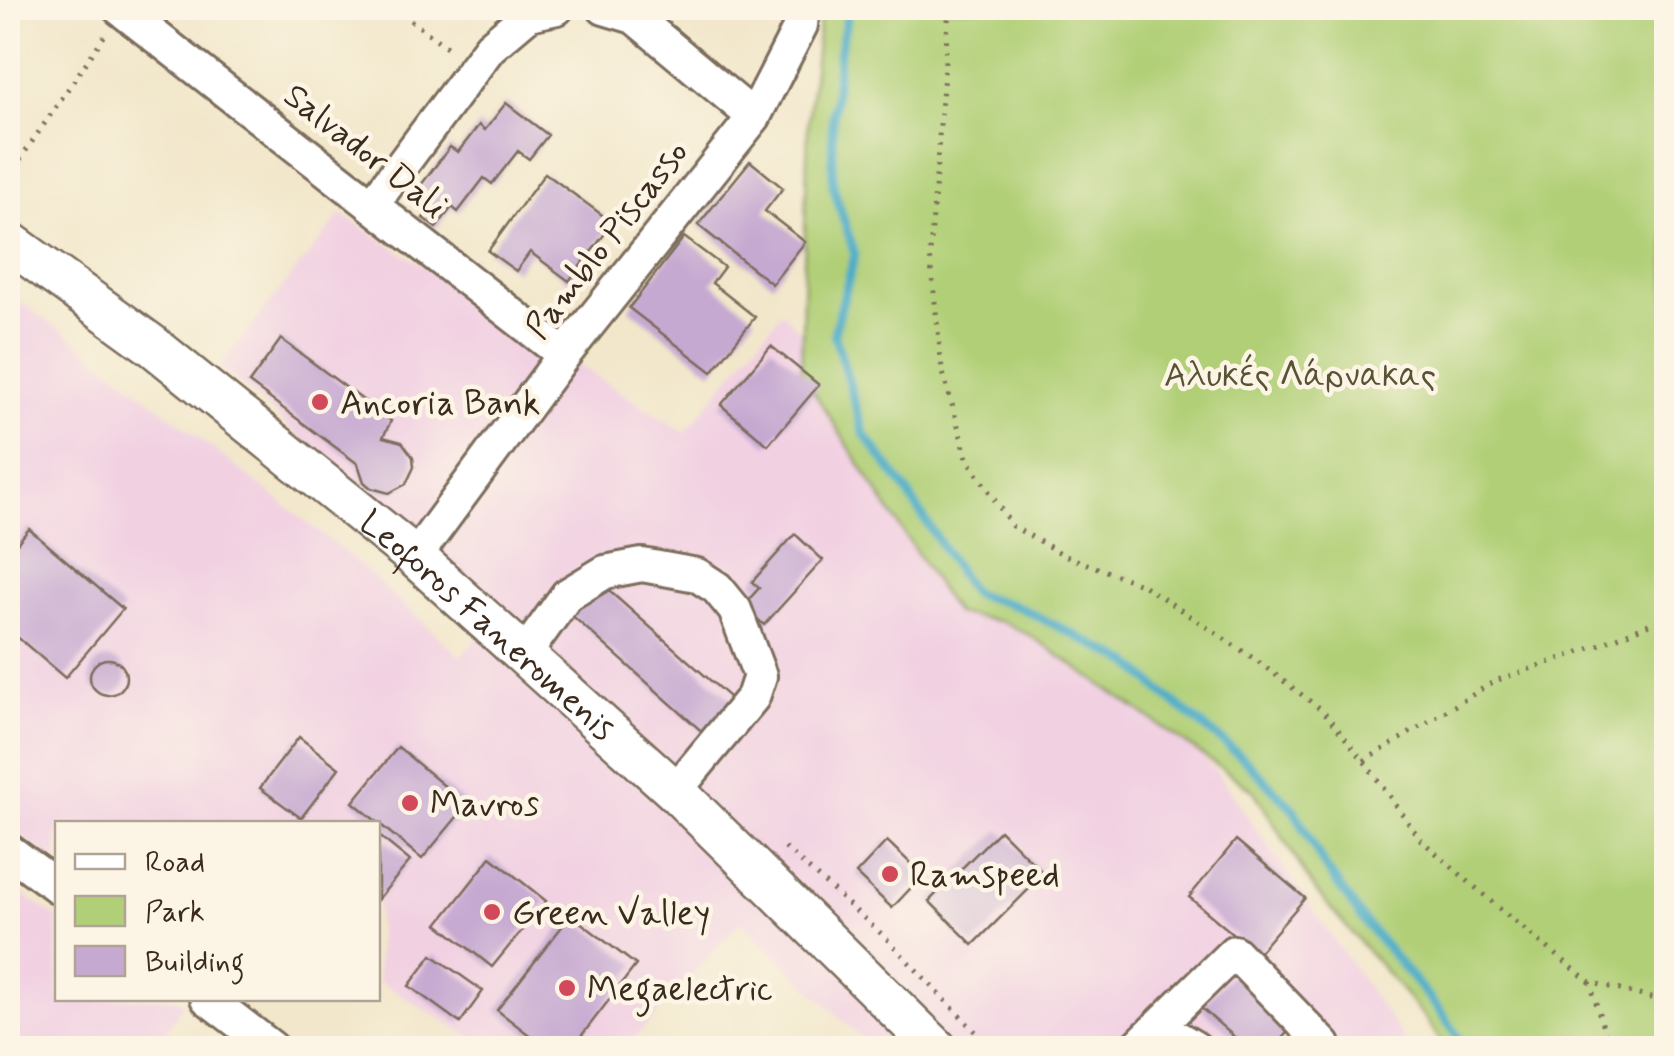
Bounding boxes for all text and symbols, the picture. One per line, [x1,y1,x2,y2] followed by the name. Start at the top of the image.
[274,73,456,230] street label: Salvador Dali
[516,131,700,349] street label: Pamblo Piscasso
[1164,353,1436,399] park label: Αλυκές Λάρνακας
[340,381,540,427] place label: Ancoria Bank
[309,391,331,413] marker: Ancoria Bank
[349,500,625,752] street label: Leoforos Faneromenis
[430,782,539,828] place label: Mavros
[399,792,421,814] marker: Mavros
[55,821,380,1001] legend
[145,843,205,882] text: Road
[910,853,1060,899] place label: Ramspeed
[879,863,901,885] marker: Ramspeed
[512,891,710,937] place label: Green Valley
[145,893,205,932] text: Park
[481,901,503,923] marker: Green Valley
[145,943,244,985] text: Building
[587,967,773,1017] place label: Megaelectric
[556,977,578,999] marker: Megaelectric

